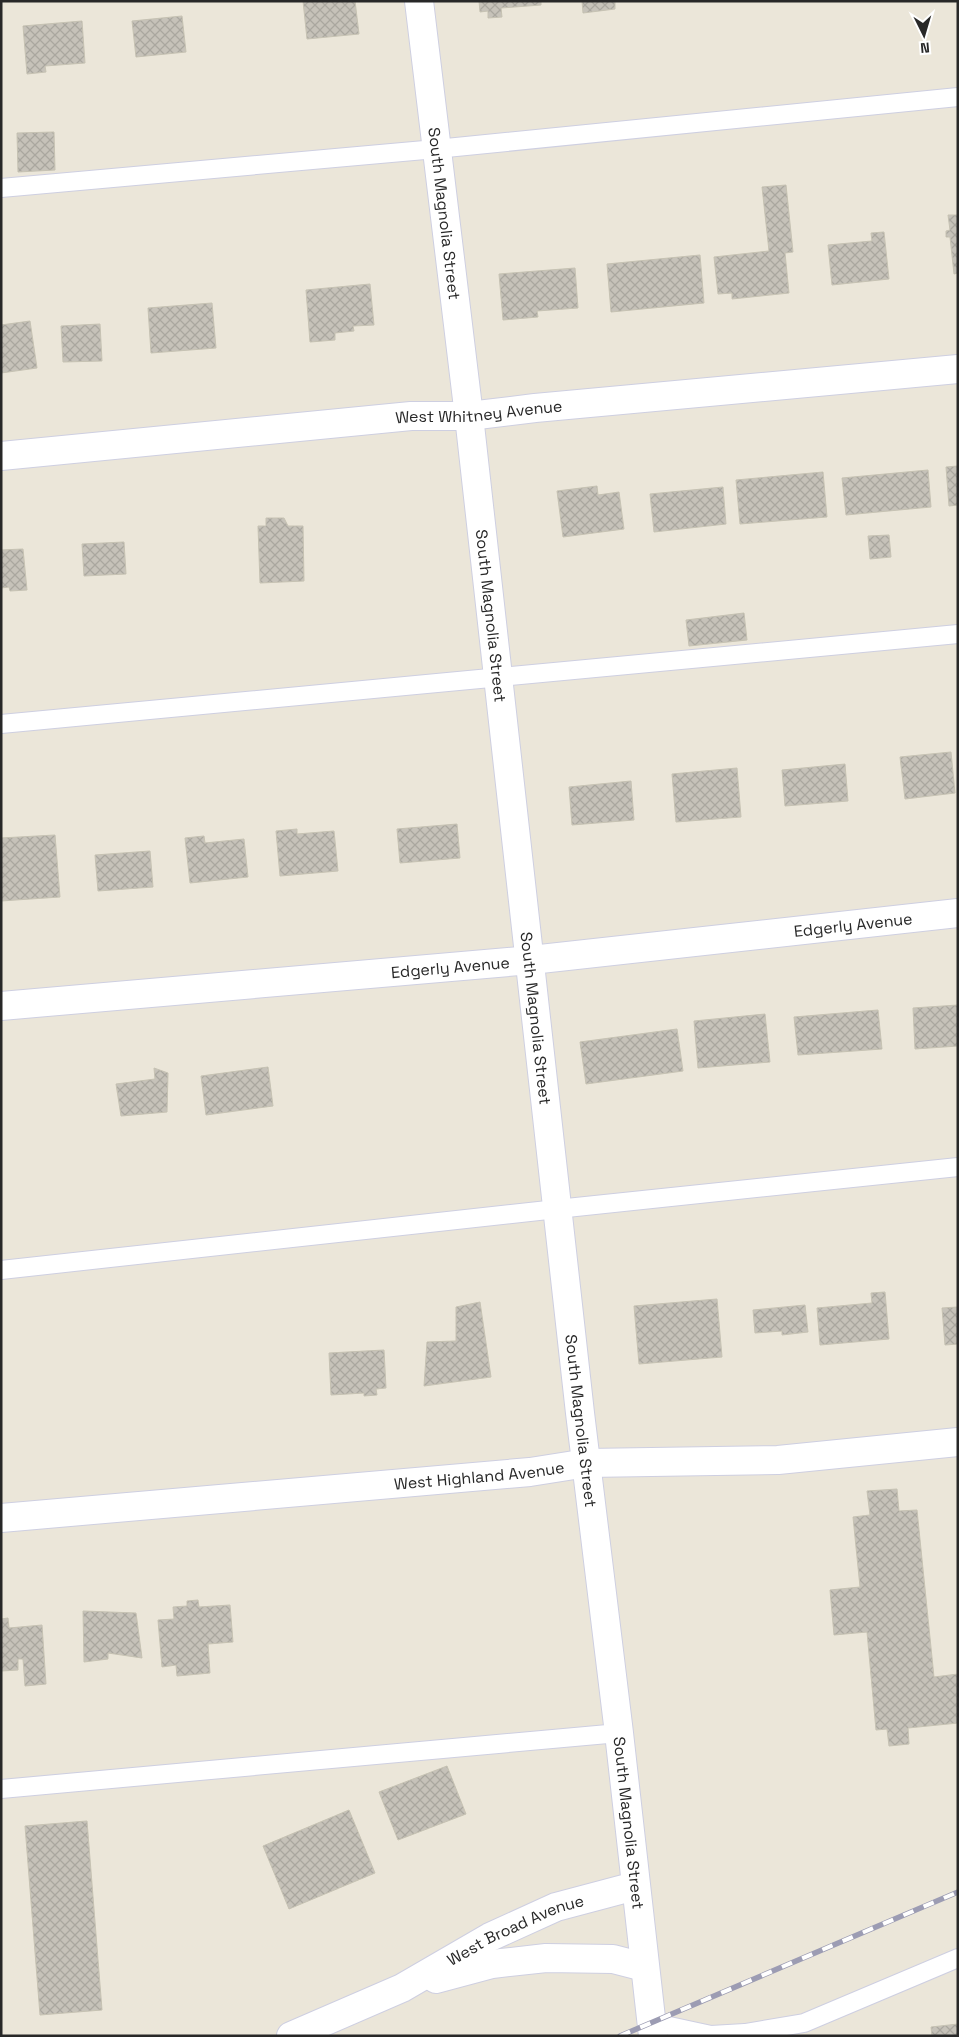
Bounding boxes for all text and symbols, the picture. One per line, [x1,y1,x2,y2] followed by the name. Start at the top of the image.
[899,10,949,60] north arrow
[920,39,931,57] text: N
[423,126,465,301] street label: South Magnolia Street
[394,396,563,428] street label: West Whitney Avenue
[471,528,511,703] street label: South Magnolia Street
[793,908,914,942] street label: Edgerly Avenue
[516,931,556,1106] street label: South Magnolia Street
[390,952,511,983] street label: Edgerly Avenue
[560,1333,601,1508] street label: South Magnolia Street
[393,1457,566,1495] street label: West Highland Avenue
[608,1735,649,1910] street label: South Magnolia Street
[443,1890,586,1971] street label: West Broad Avenue

